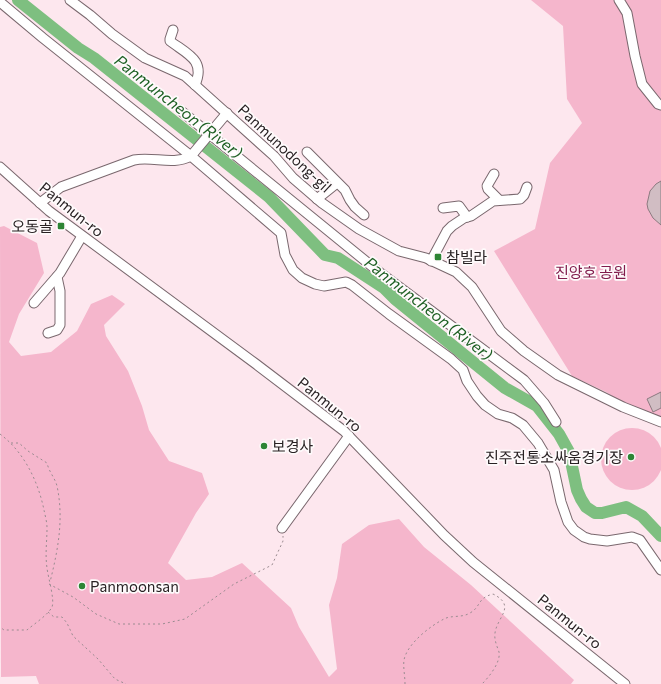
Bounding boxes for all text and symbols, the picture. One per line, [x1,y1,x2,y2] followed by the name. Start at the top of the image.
[111,50,247,162] water label: Panmuncheon (River)
[235,100,335,196] street label: Panmunodong-gil
[36,178,108,240] street label: Panmun-ro
[12,217,53,235] place label: 오동골
[56,221,66,231] marker: 오동골
[446,248,488,266] place label: 참빌라
[361,252,497,364] water label: Panmuncheon (River)
[433,252,443,262] marker: 참빌라
[555,263,627,281] park label: 진양호 공원
[294,373,366,435] street label: Panmun-ro
[272,437,314,455] place label: 보경사
[259,441,269,451] marker: 보경사
[485,448,623,466] place label: 진주전통소싸움경기장
[626,452,636,462] marker: 진주전통소싸움경기장
[90,577,179,595] place label: Panmoonsan
[77,581,87,591] marker: Panmoonsan
[534,590,606,652] street label: Panmun-ro

